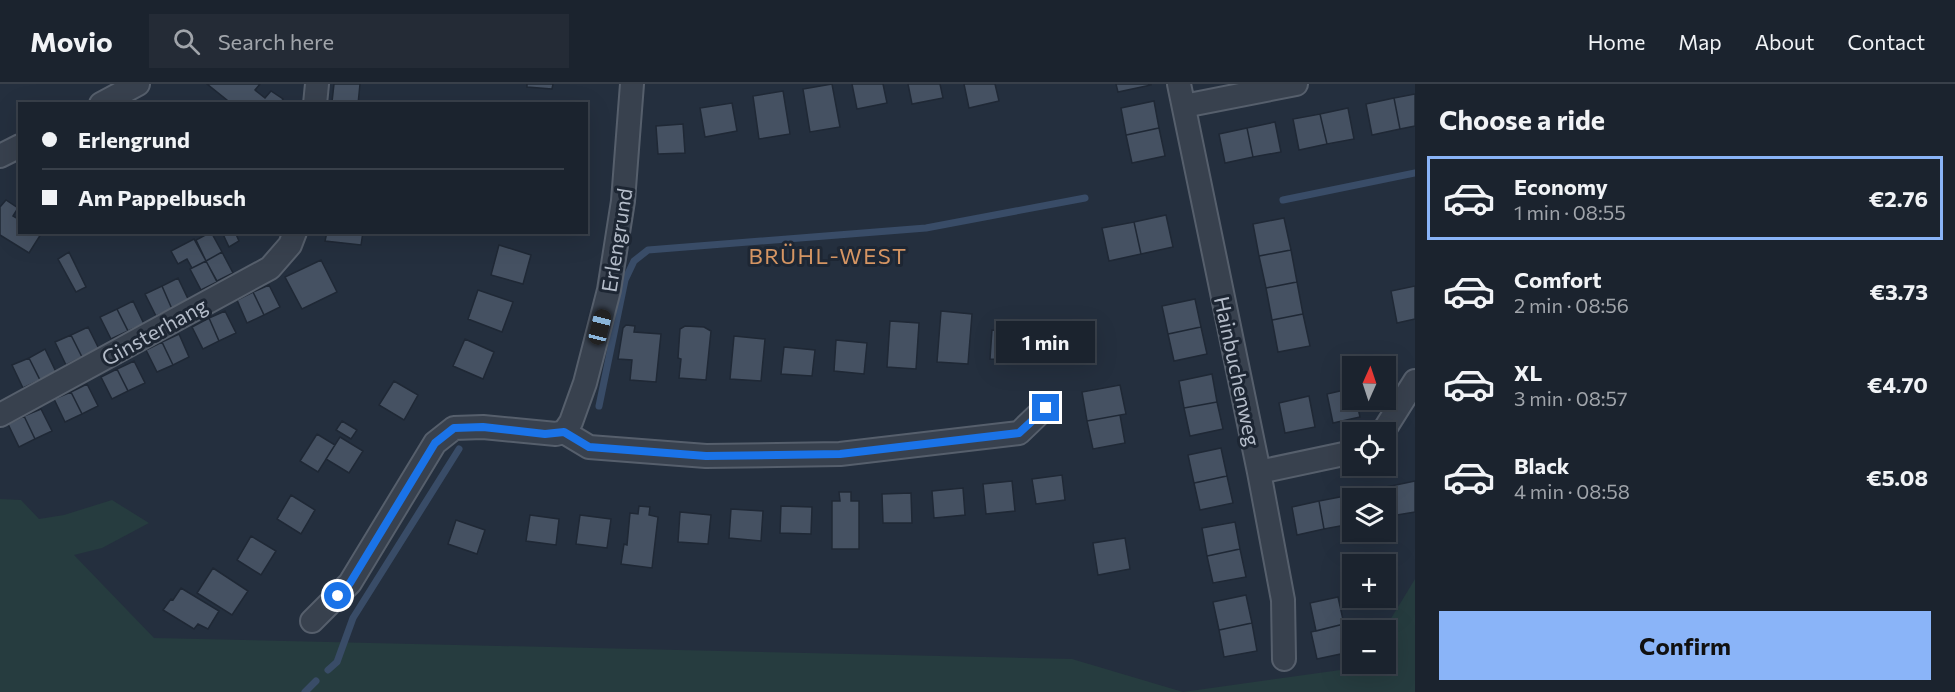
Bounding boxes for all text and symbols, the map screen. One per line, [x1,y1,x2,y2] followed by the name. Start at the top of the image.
[149,14,569,68] search box
[30,24,113,58] text: Movio
[170,25,203,58] icon: search
[218,28,334,55] text: Search here
[1588,29,1645,54] text: Home
[1678,29,1722,54] text: Map
[1755,29,1814,54] text: About
[1847,29,1925,54] text: Contact
[1439,103,1605,136] text: Choose a ride
[78,126,190,153] text: Erlengrund
[1442,171,1496,225] icon: car
[1514,173,1608,200] text: Economy
[78,184,246,211] text: Am Pappelbusch
[1869,185,1928,212] text: €2.76
[595,186,637,294] street label: Erlengrund
[1514,200,1626,224] text: 1 min · 08:55
[748,242,908,269] district label: BRÜHL-WEST
[1442,264,1496,318] icon: car
[1514,266,1602,293] text: Comfort
[1869,278,1928,305] text: €3.73
[97,292,211,370] street label: Ginsterhang
[1514,293,1629,317] text: 2 min · 08:56
[1210,294,1266,448] street label: Hainbuchenweg
[587,307,613,347] car
[996,321,1096,363] callout: 1 min
[1022,330,1069,354] text: 1 min
[1342,356,1396,410] north arrow
[1342,356,1396,674] map controls
[1442,357,1496,411] icon: car
[1514,359,1542,386] text: XL
[1867,371,1928,398] text: €4.70
[1514,386,1628,410] text: 3 min · 08:57
[1032,394,1059,421] route end
[1342,422,1396,476] button: locate
[1442,450,1496,504] icon: car
[1514,452,1569,479] text: Black
[1866,464,1928,491] text: €5.08
[1514,479,1630,503] text: 4 min · 08:58
[1342,488,1396,542] button: layers
[1342,554,1396,608] button: +
[324,582,351,609] route start
[1439,611,1931,680] button: Confirm
[1342,620,1396,674] button: −

